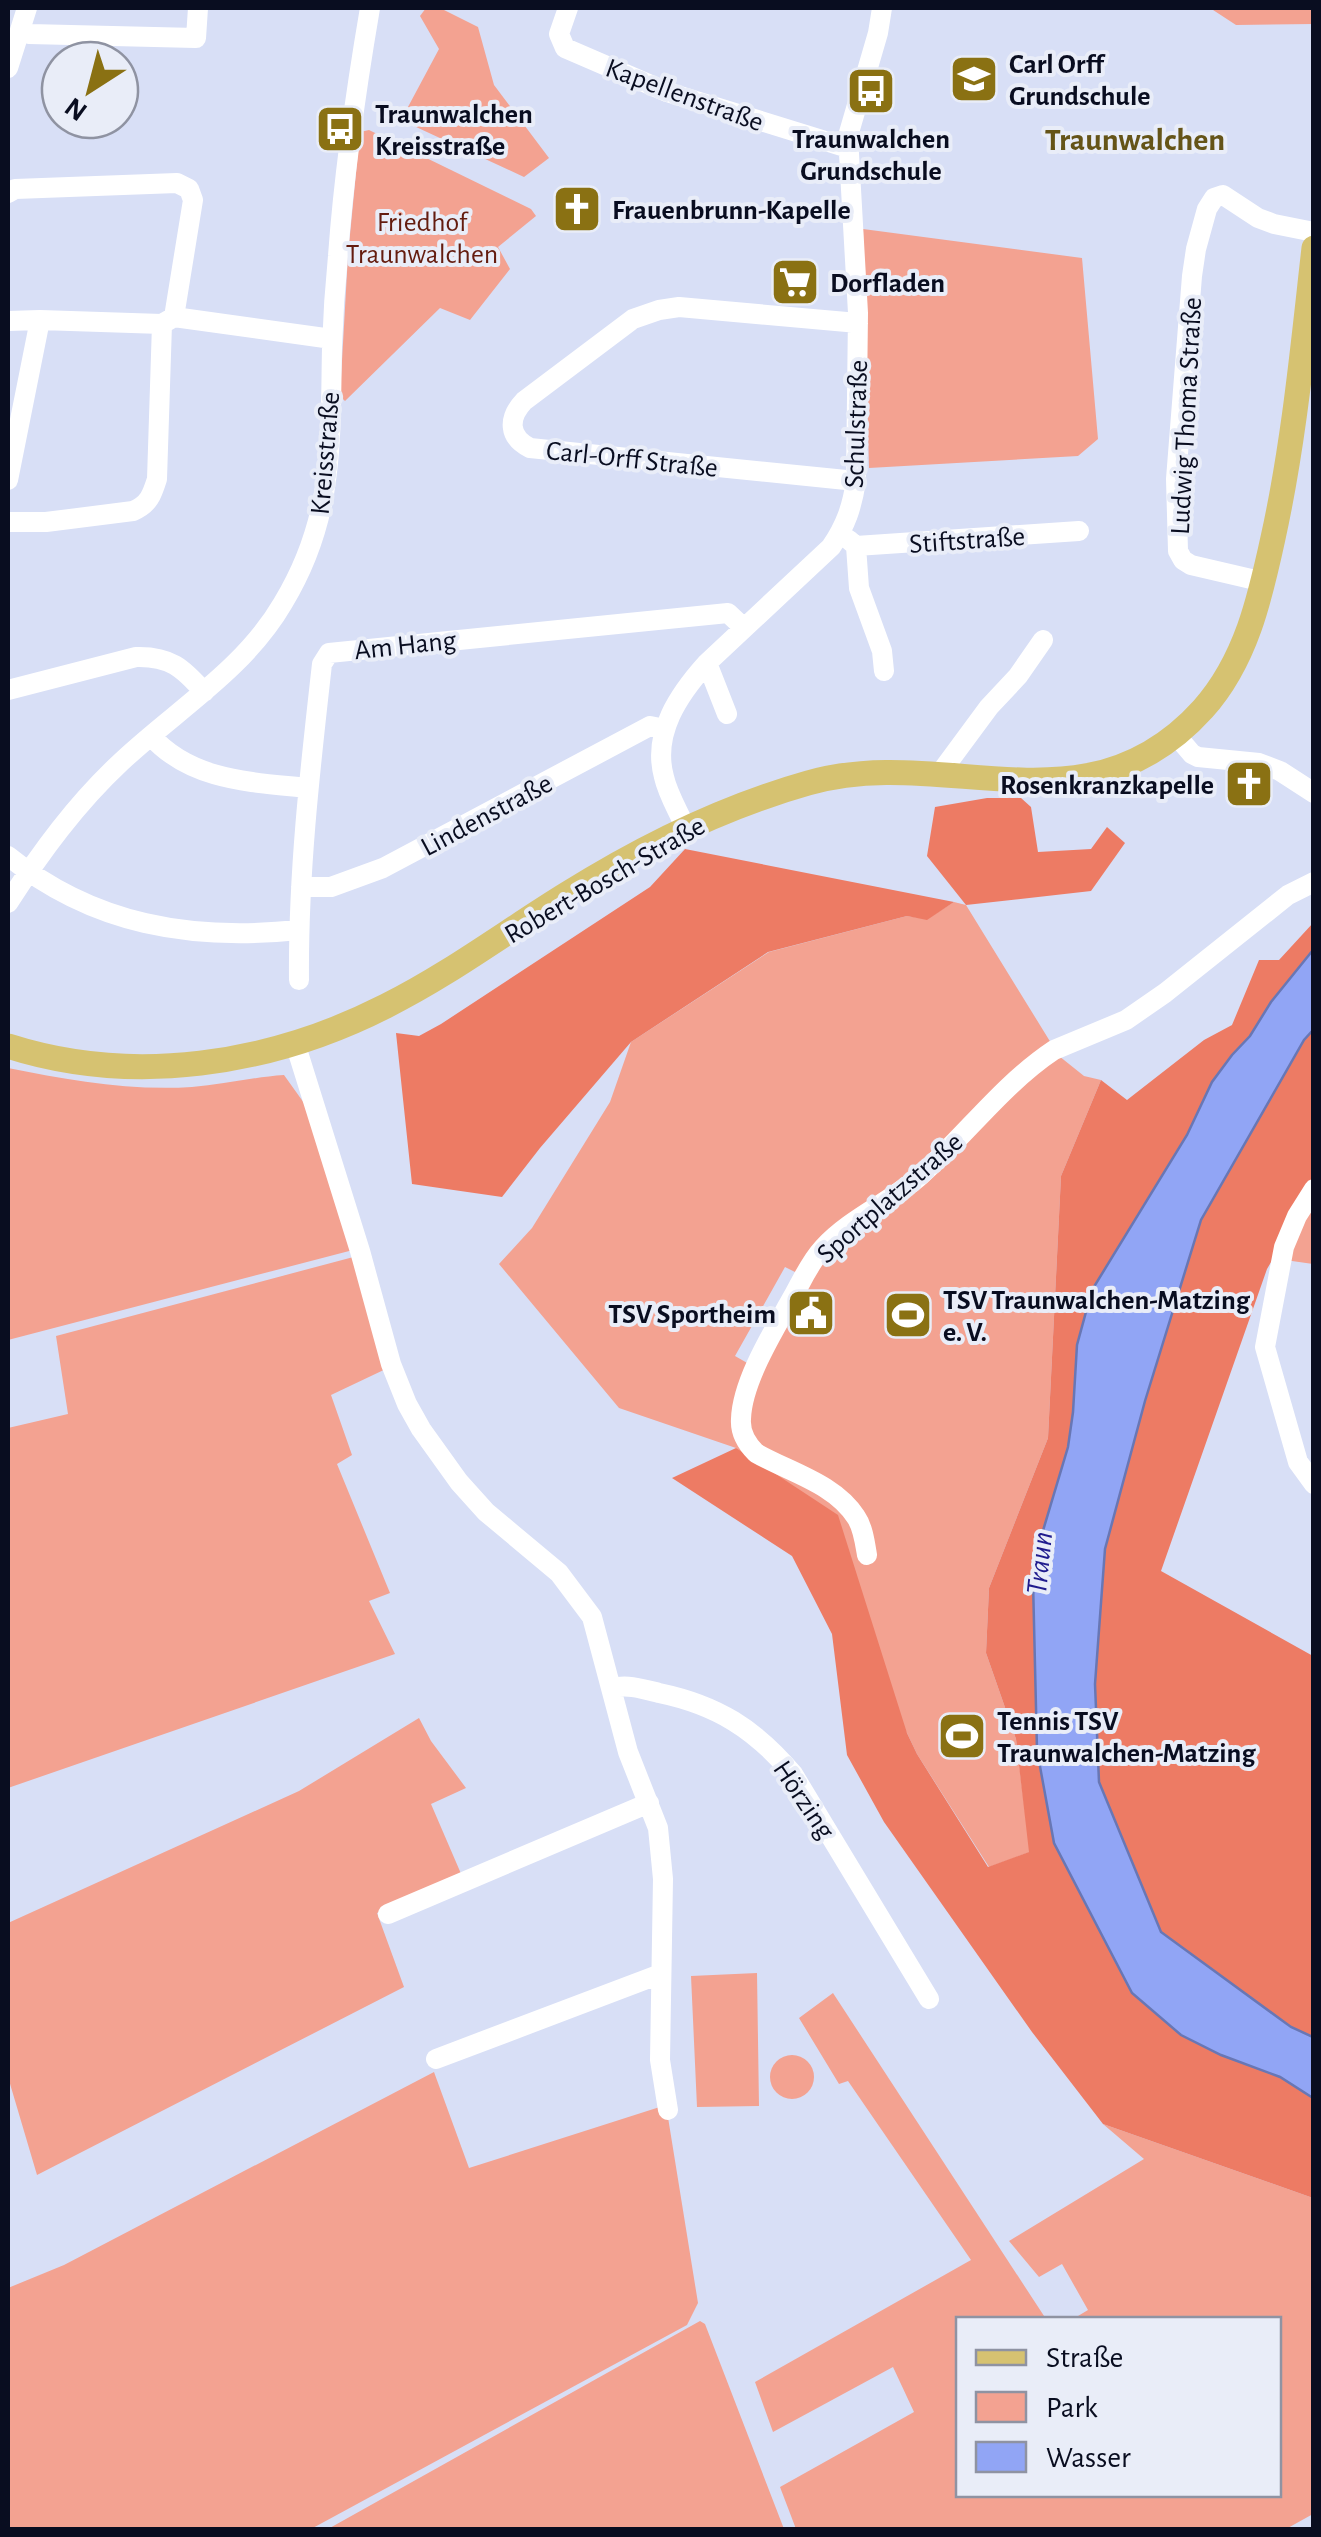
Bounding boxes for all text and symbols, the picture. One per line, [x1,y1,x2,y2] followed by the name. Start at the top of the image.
[40,40,140,140] north arrow
[1009,51,1151,111] place label: Carl Orff Grundschule
[948,53,1000,105] school or university icon: Carl Orff Grundschule
[602,54,767,137] street label: Kapellenstraße
[845,65,897,117] bus stop icon: Traunwalchen Grundschule
[60,92,93,126] text: N
[375,101,533,161] place label: Traunwalchen Kreisstraße
[314,103,366,155] bus stop icon: Traunwalchen Kreisstraße
[1045,124,1225,156] district label: Traunwalchen
[792,126,950,186] place label: Traunwalchen Grundschule
[551,183,603,235] church icon: Frauenbrunn-Kapelle
[612,197,851,225] place label: Frauenbrunn-Kapelle
[346,209,498,269] park label: Friedhof Traunwalchen
[769,256,821,308] supermarket icon: Dorfladen
[830,270,945,298] place label: Dorfladen
[1167,297,1207,536] street label: Ludwig Thoma Straße
[841,359,873,489] street label: Schulstraße
[307,390,345,516] street label: Kreisstraße
[545,437,719,483] street label: Carl-Orff Straße
[908,523,1026,559] street label: Stiftstraße
[353,627,458,665] street label: Am Hang
[1223,758,1275,810] church icon: Rosenkranzkapelle
[417,770,557,862] street label: Lindenstraße
[1000,772,1214,800] place label: Rosenkranzkapelle
[500,812,710,949] street label: Robert-Bosch-Straße
[812,1128,969,1269] street label: Sportplatzstraße
[785,1287,837,1339] public building icon: TSV Sportheim
[943,1287,1251,1347] place label: TSV Traunwalchen-Matzing e. V.
[882,1289,934,1341] sports icon: TSV Traunwalchen-Matzing e. V.
[608,1301,776,1329] place label: TSV Sportheim
[1022,1530,1058,1596] water label: Traun
[997,1708,1256,1768] place label: Tennis TSV Traunwalchen-Matzing
[936,1710,988,1762] sports icon: Tennis TSV Traunwalchen-Matzing
[767,1756,840,1845] street label: Hörzing
[956,2317,1281,2497] legend
[1046,2343,1123,2373] text: Straße
[1046,2393,1098,2423] text: Park
[1046,2443,1131,2473] text: Wasser

